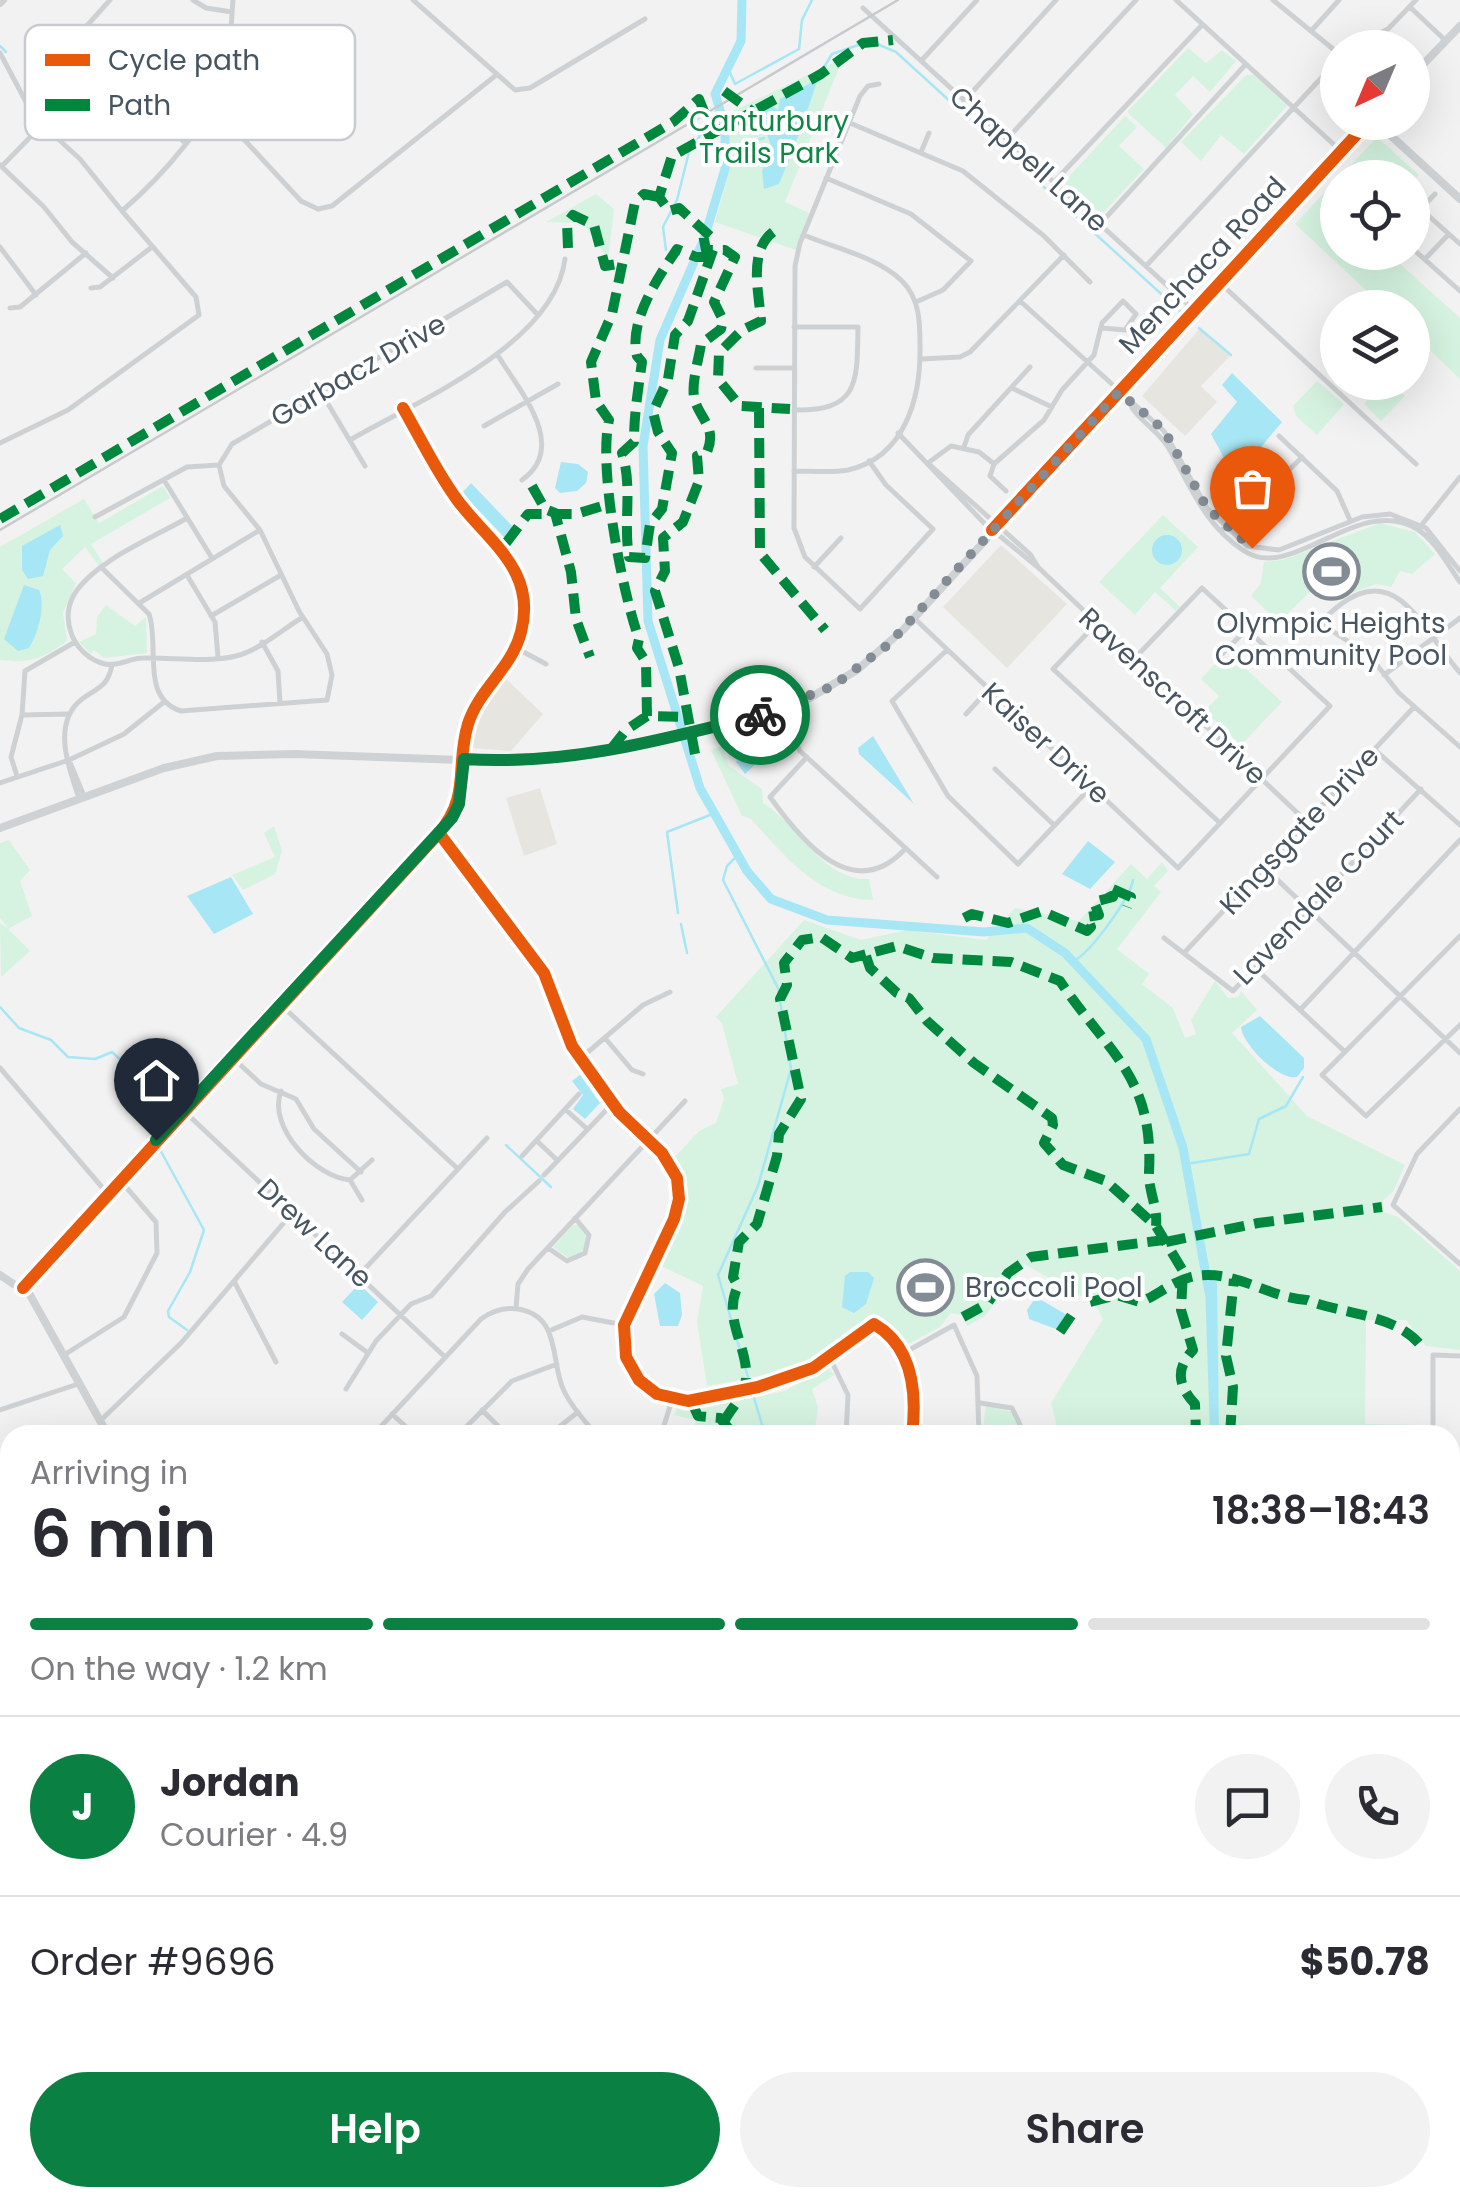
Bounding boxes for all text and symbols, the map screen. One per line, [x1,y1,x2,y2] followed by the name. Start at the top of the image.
[25,25,355,140] legend
[1320,30,1430,140] north arrow
[1320,30,1430,400] map controls
[108,41,260,80] text: Cycle path
[941,78,1116,241] street label: Chappell Lane
[108,86,171,125] text: Path
[689,102,849,173] park label: Canturbury Trails Park
[1320,160,1430,270] button: locate
[1110,168,1295,363] street label: Menchaca Road
[1320,290,1430,400] button: layers
[263,304,453,436] street label: Garbacz Drive
[1210,446,1295,549] pin
[1225,461,1280,516] icon: bag
[1301,542,1361,602] sports icon: Olympic Heights Community Pool
[1070,599,1275,794] street label: Ravenscroft Drive
[1215,604,1447,675] place label: Olympic Heights Community Pool
[710,665,810,765] courier
[973,674,1118,813] street label: Kaiser Drive
[733,688,788,743] icon: bike
[1211,737,1388,923] street label: Kingsgate Drive
[1225,801,1412,994] street label: Lavendale Court
[114,1038,199,1141] pin
[129,1053,184,1108] icon: home
[249,1170,381,1297] street label: Drew Lane
[896,1257,956,1317] sports icon: Broccoli Pool
[965,1268,1143,1307] place label: Broccoli Pool
[30,1450,188,1495] text: Arriving in
[1212,1484,1430,1537] text: 18:38–18:43
[30,1489,216,1580] text: 6 min
[30,1646,328,1691] text: On the way · 1.2 km
[1195,1754,1300,1859] button: chat
[1325,1754,1430,1859] button: phone
[160,1756,300,1809] text: Jordan
[72,1780,93,1833] text: J
[160,1812,348,1857] text: Courier · 4.9
[30,1935,276,1988] text: Order #9696
[1300,1935,1430,1988] text: $50.78
[30,2072,720,2187] button: Help
[740,2072,1430,2187] button: Share

